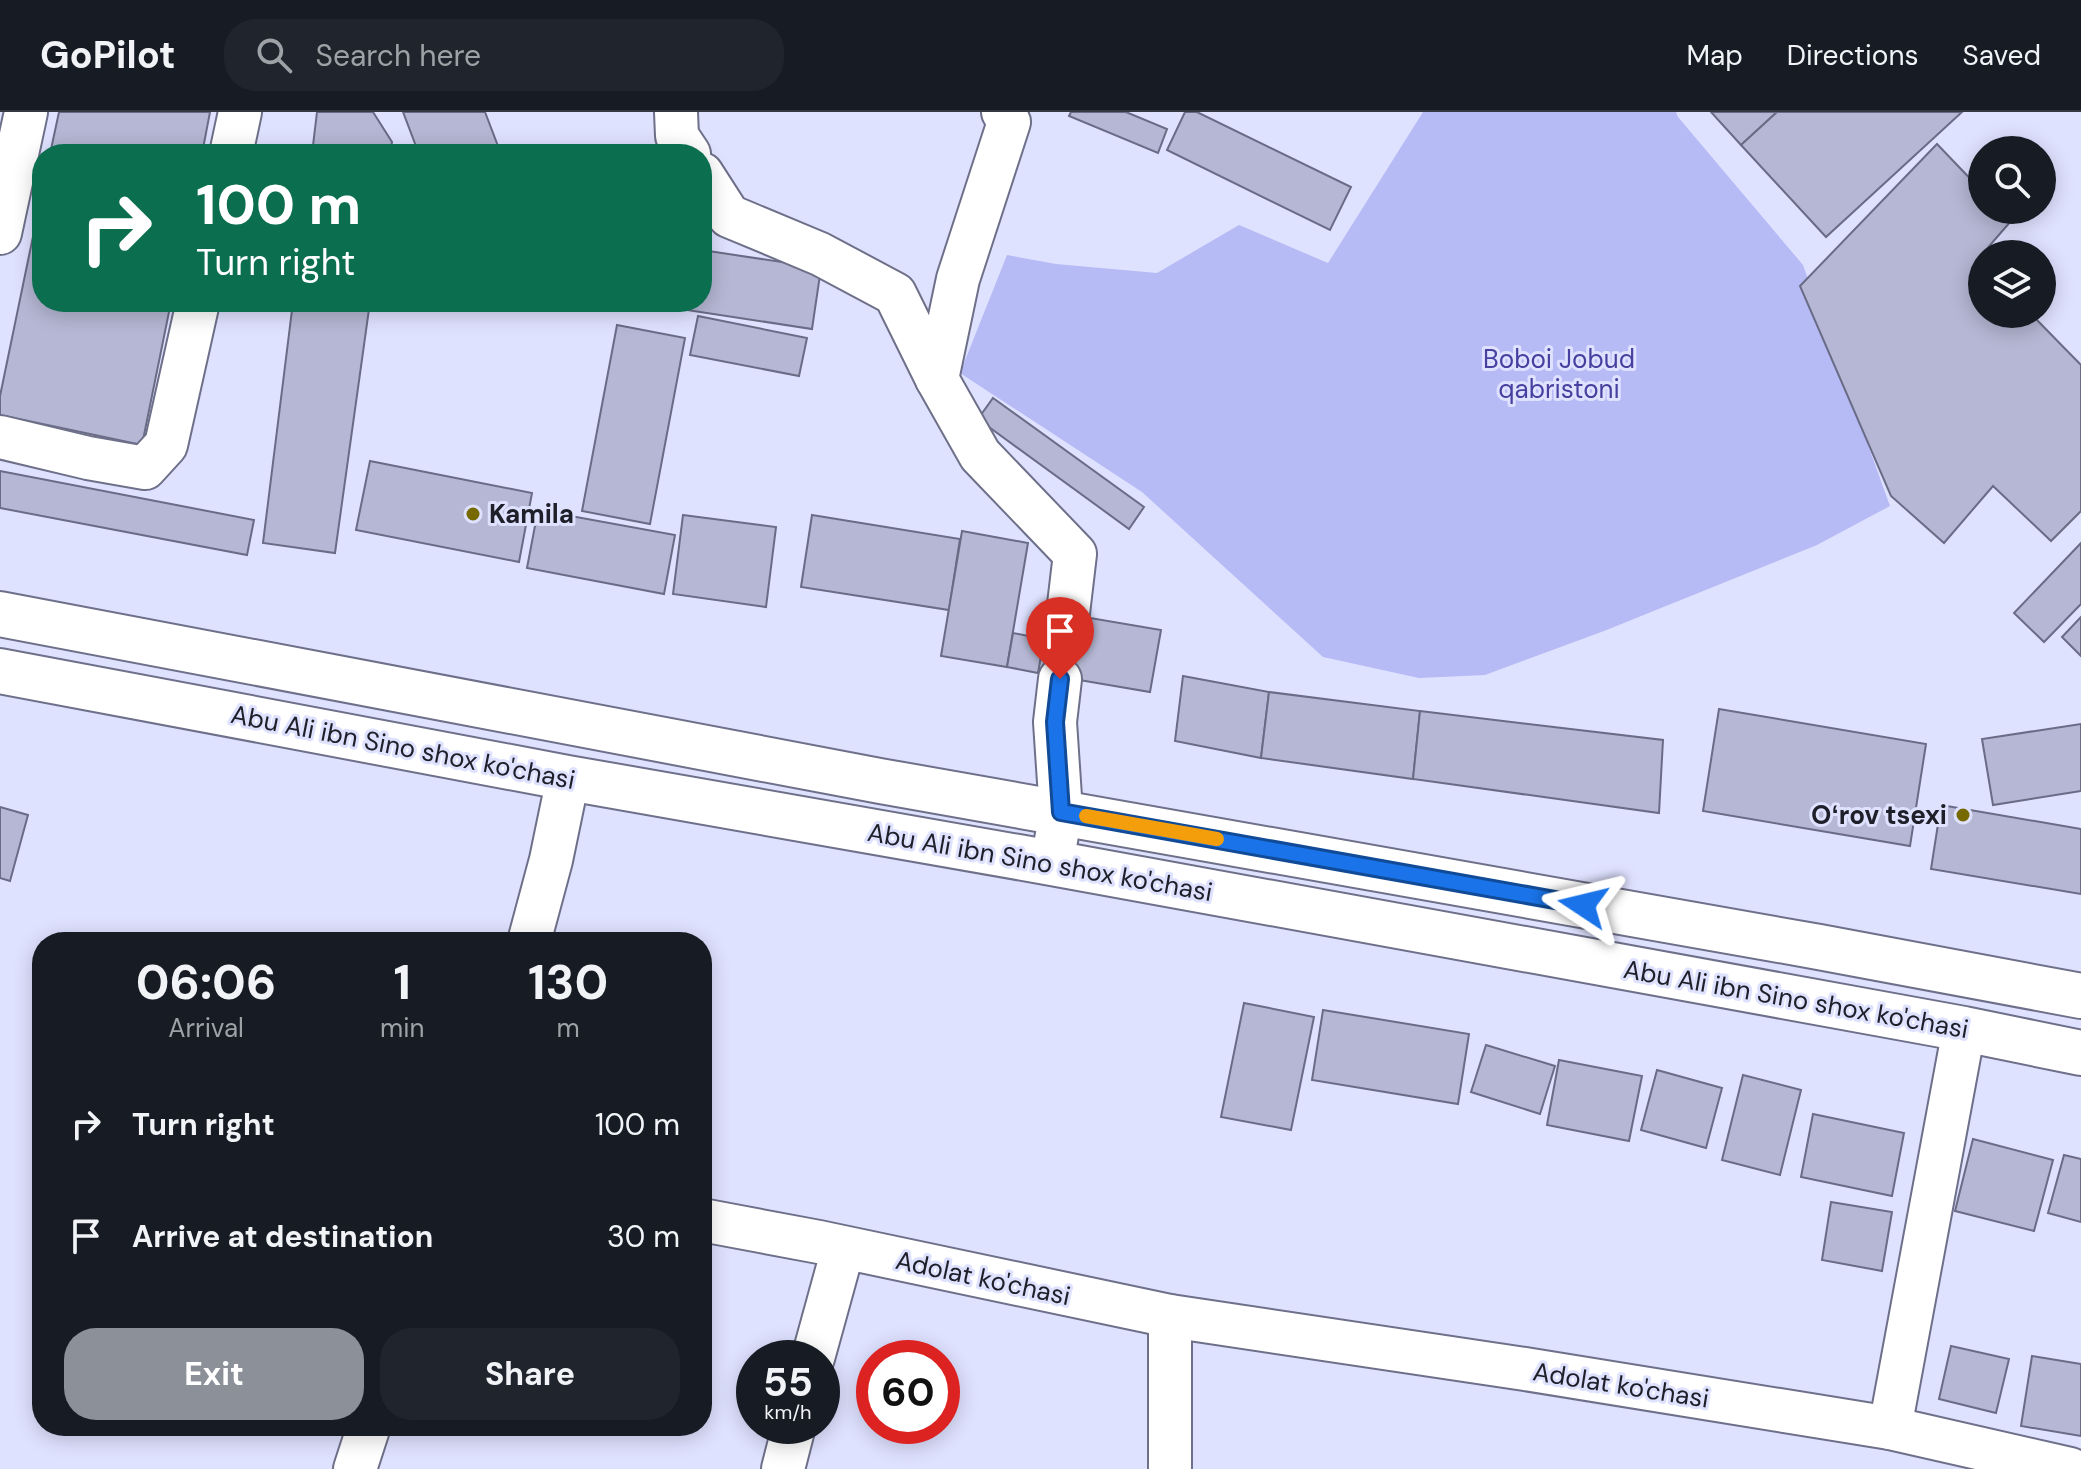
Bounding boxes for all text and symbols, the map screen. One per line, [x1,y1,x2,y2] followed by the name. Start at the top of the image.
[224,19,784,91] search box
[40,30,176,80] text: GoPilot
[252,33,296,77] icon: search
[316,36,481,75] text: Search here
[1686,37,1743,74] text: Map
[1787,37,1919,74] text: Directions
[1963,37,2041,74] text: Saved
[1968,136,2056,328] map controls
[1968,136,2056,224] button: search
[196,168,361,241] text: 100 m
[64,176,168,280] icon: right
[196,239,355,286] text: Turn right
[1968,240,2056,328] button: layers
[1483,342,1635,406] park label: Boboi Jobud qabristoni
[489,497,574,531] place label: Kamila
[464,505,482,523] marker: Kamila
[1026,597,1094,679] pin
[1038,609,1082,653] icon: arrive
[228,697,578,797] street label: Abu Ali ibn Sino shox ko'chasi
[1811,798,1947,832] place label: Oʻrov tsexi
[1954,806,1972,824] marker: Oʻrov tsexi
[865,815,1215,909] street label: Abu Ali ibn Sino shox ko'chasi
[1541,863,1625,947] position arrow
[136,951,276,1014] text: 06:06
[393,951,411,1014] text: 1
[528,951,608,1014] text: 130
[1621,952,1971,1046] street label: Abu Ali ibn Sino shox ko'chasi
[168,1011,244,1045] text: Arrival
[380,1011,424,1045] text: min
[557,1011,580,1045] text: m
[64,1102,108,1146] icon: right
[132,1105,275,1144] text: Turn right
[595,1105,680,1144] text: 100 m
[64,1214,108,1258] icon: arrive
[132,1217,433,1256] text: Arrive at destination
[607,1217,680,1256] text: 30 m
[893,1243,1073,1313] street label: Adolat ko'chasi
[64,1328,364,1420] button: Exit
[380,1328,680,1420] button: Share
[856,1340,960,1444] speed limit sign: 60
[1531,1354,1711,1416] street label: Adolat ko'chasi
[763,1356,813,1408] text: 55
[764,1399,812,1425] text: km/h

